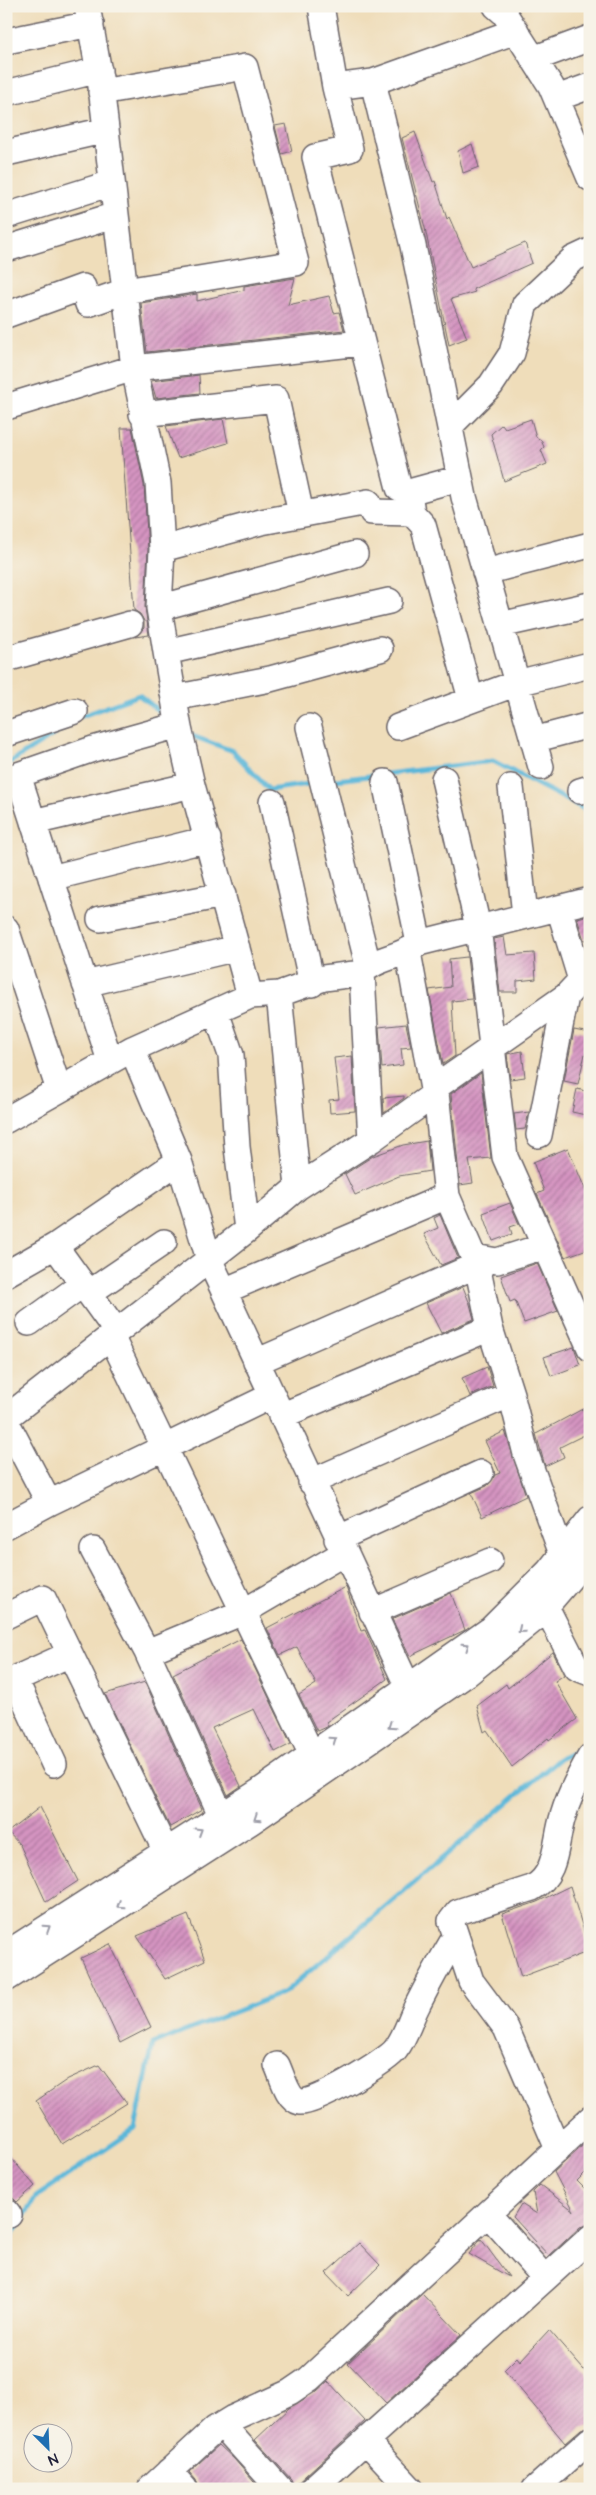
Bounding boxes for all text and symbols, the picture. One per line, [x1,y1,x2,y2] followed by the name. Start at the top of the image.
[518,1624,527,1633] one-way arrow
[460,1643,470,1652] one-way arrow
[387,1720,397,1729] one-way arrow
[328,1737,337,1746] one-way arrow
[253,1812,262,1821] one-way arrow
[193,1828,203,1837] one-way arrow
[116,1899,125,1909] one-way arrow
[42,1925,51,1934] one-way arrow
[22,2422,72,2472] north arrow
[45,2448,61,2470] text: N

